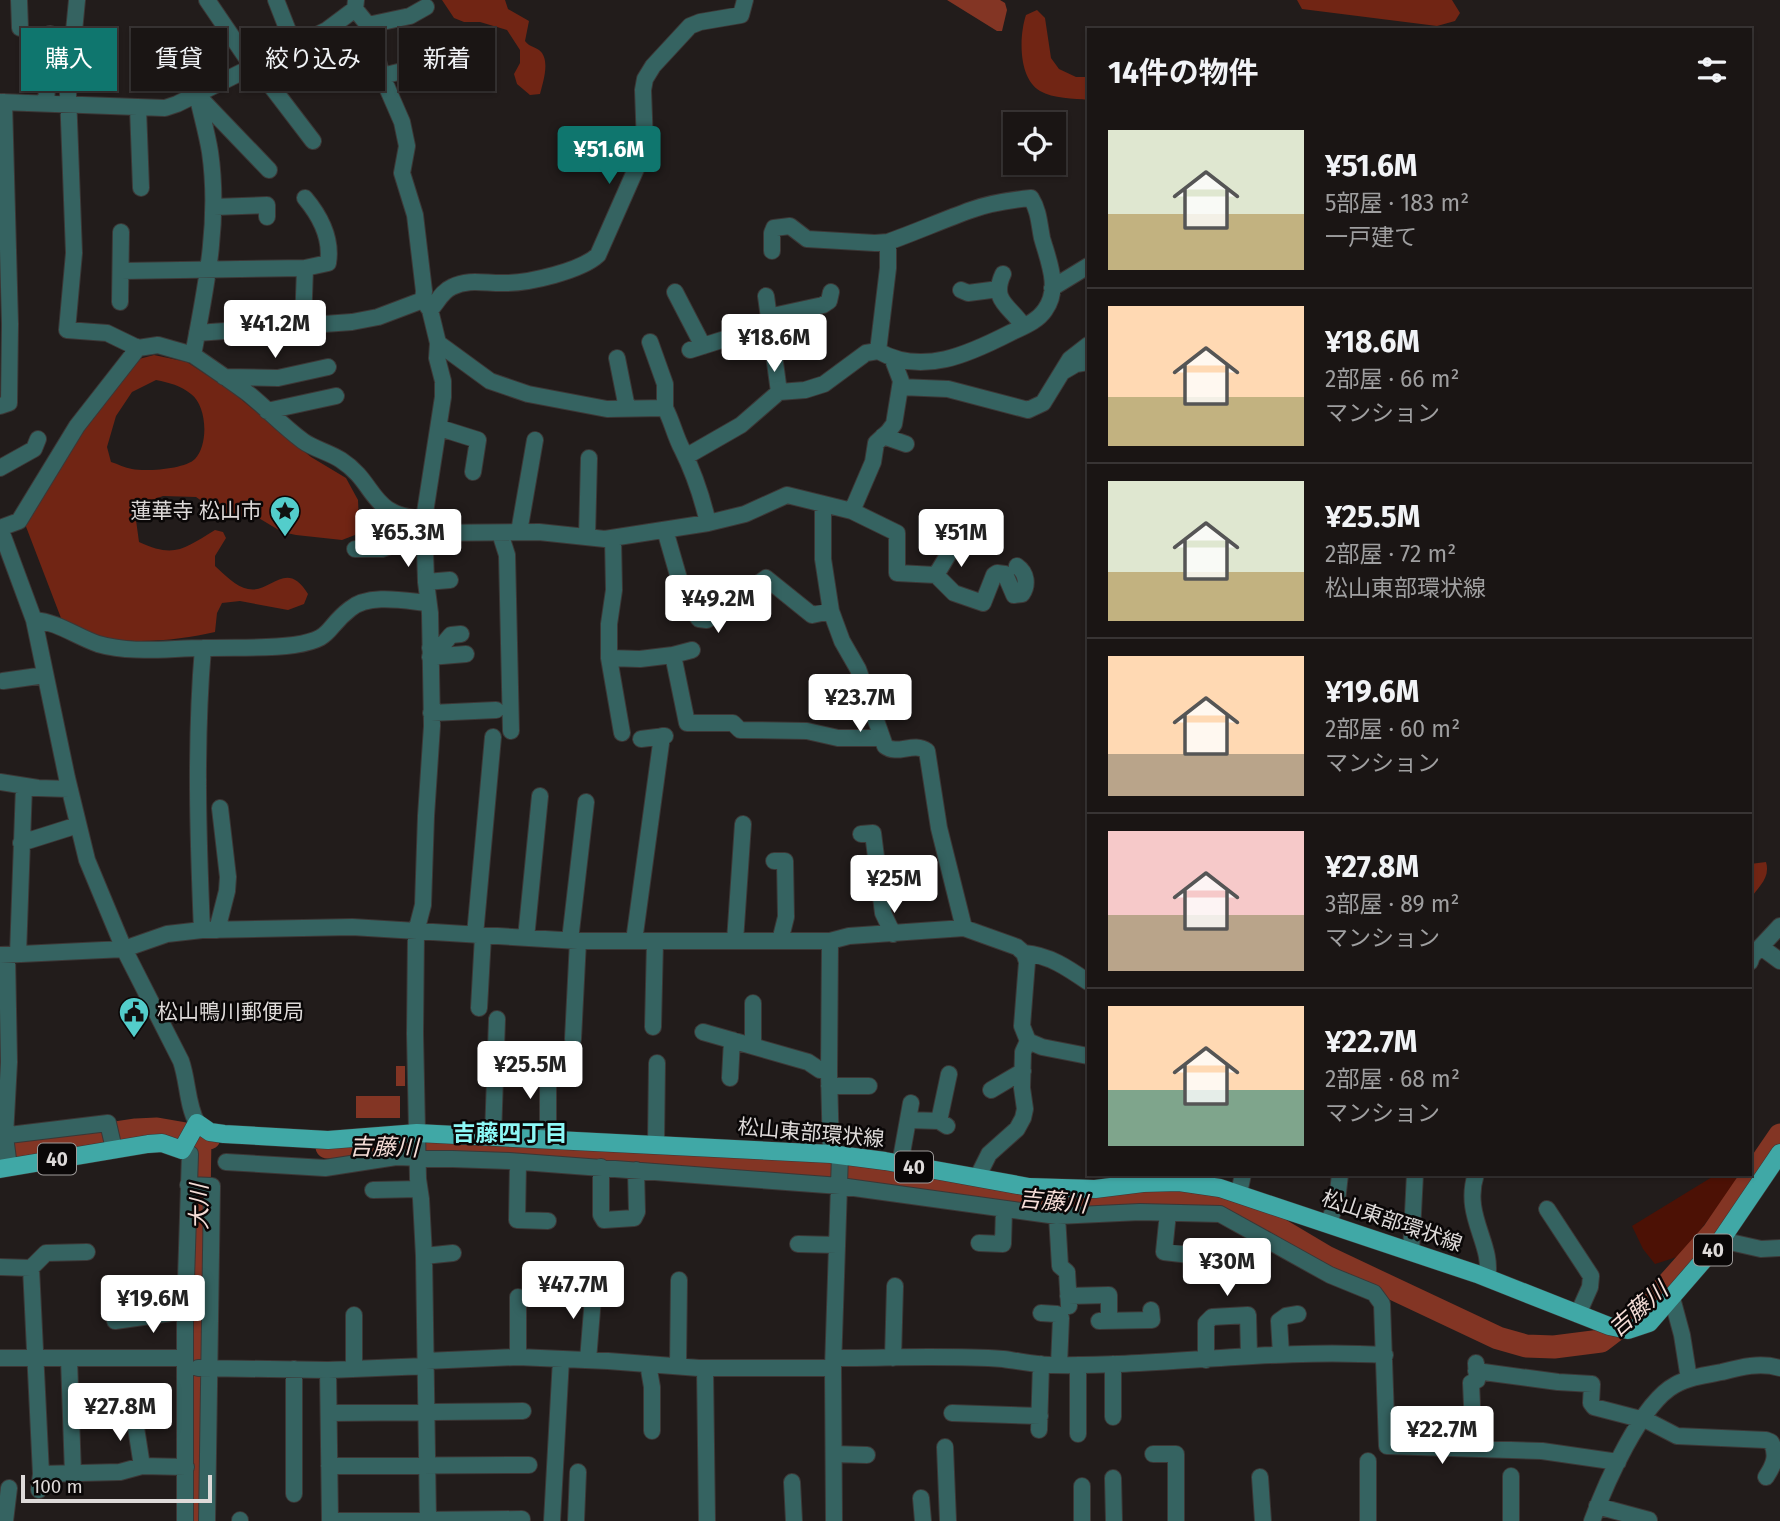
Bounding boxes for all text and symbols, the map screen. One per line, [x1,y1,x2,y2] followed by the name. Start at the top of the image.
[21,28,117,91] chip: 購入
[131,28,227,91] chip: 賃貸
[241,28,385,91] chip: 絞り込み
[399,28,495,91] chip: 新着
[1693,51,1731,89] icon: filters
[1108,55,1259,91] text: 14件の物件
[1003,112,1066,175] map controls
[1003,112,1066,175] button: locate
[552,127,666,186] pin: ¥51.6M
[574,135,644,163] text: ¥51.6M
[1325,148,1417,184] text: ¥51.6M
[1164,158,1248,242] icon: home
[1325,189,1469,217] text: 5部屋 · 183 m²
[1325,223,1417,251] text: 一戸建て
[218,300,332,360] pin: ¥41.2M
[240,309,310,337] text: ¥41.2M
[717,314,831,374] pin: ¥18.6M
[738,323,810,351] text: ¥18.6M
[1325,324,1420,360] text: ¥18.6M
[1164,334,1248,418] icon: home
[1325,365,1460,393] text: 2部屋 · 66 m²
[1325,399,1440,427] text: マンション
[268,494,302,538] place icon: 蓮華寺 松山市
[130,498,262,524] place label: 蓮華寺 松山市
[1325,499,1420,535] text: ¥25.5M
[1164,509,1248,593] icon: home
[351,510,465,569] pin: ¥65.3M
[920,510,1002,569] pin: ¥51M
[371,518,445,546] text: ¥65.3M
[935,518,987,546] text: ¥51M
[1325,540,1456,568] text: 2部屋 · 72 m²
[1325,574,1486,602] text: 松山東部環状線
[661,576,775,635] pin: ¥49.2M
[681,584,755,612] text: ¥49.2M
[803,674,917,734] pin: ¥23.7M
[1325,674,1419,710] text: ¥19.6M
[825,683,895,711] text: ¥23.7M
[1164,684,1248,768] icon: home
[1325,715,1460,743] text: 2部屋 · 60 m²
[1325,749,1440,777] text: マンション
[1325,849,1419,885] text: ¥27.8M
[853,856,935,915] pin: ¥25M
[1164,859,1248,943] icon: home
[866,864,922,892] text: ¥25M
[1325,890,1459,918] text: 3部屋 · 89 m²
[1325,924,1440,952] text: マンション
[117,995,151,1039] public building icon: 松山鴨川郵便局
[157,999,304,1025] place label: 松山鴨川郵便局
[1325,1024,1417,1060] text: ¥22.7M
[1164,1034,1248,1118] icon: home
[473,1042,587,1101] pin: ¥25.5M
[493,1050,567,1078] text: ¥25.5M
[1325,1065,1460,1093] text: 2部屋 · 68 m²
[1325,1099,1440,1127] text: マンション
[737,1114,885,1152] street label: 松山東部環状線
[453,1119,568,1147] district label: 吉藤四丁目
[349,1132,422,1162] water label: 吉藤川
[38,1144,76,1175] road number: 40
[895,1152,933,1182] road number: 40
[185,1181,213,1230] water label: 大川
[1017,1184,1092,1218] water label: 吉藤川
[1318,1185,1466,1257] street label: 松山東部環状線
[1694,1234,1732,1266] road number: 40
[1186,1238,1268,1298] pin: ¥30M
[1199,1247,1255,1275] text: ¥30M
[516,1262,630,1321] pin: ¥47.7M
[538,1270,608,1298] text: ¥47.7M
[1603,1274,1675,1342] water label: 吉藤川
[96,1276,210,1335] pin: ¥19.6M
[117,1284,189,1312] text: ¥19.6M
[63,1384,177,1443] pin: ¥27.8M
[84,1392,156,1420] text: ¥27.8M
[1385,1406,1499,1466] pin: ¥22.7M
[1407,1415,1477,1443] text: ¥22.7M
[21,1472,212,1504] scale bar
[32,1475,83,1498] text: 100 m

